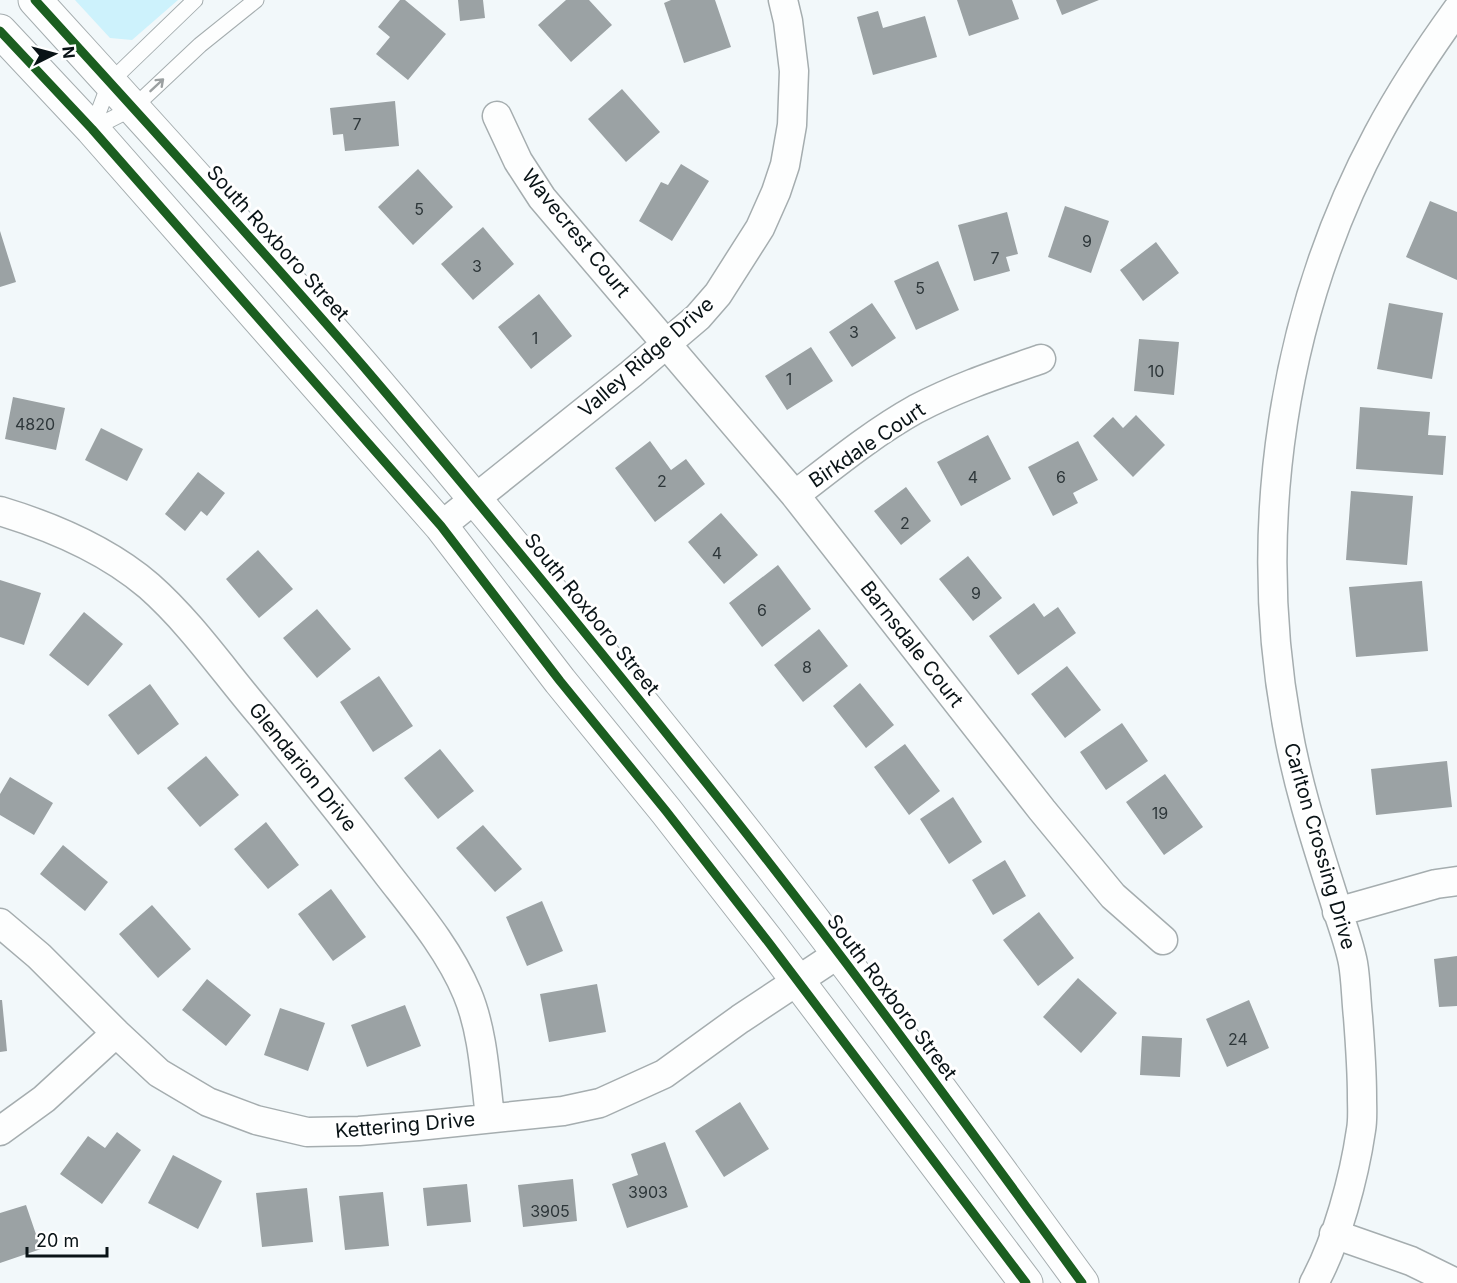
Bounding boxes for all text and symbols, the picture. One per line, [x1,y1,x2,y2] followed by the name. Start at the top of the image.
[24,24,84,84] north arrow
[58,45,80,60] text: N
[149,78,164,92] one-way arrow
[352,114,362,134] house number: 7
[202,160,355,326] street label: South Roxboro Street
[517,164,635,302] street label: Wavecrest Court
[414,199,424,219] house number: 5
[1082,231,1092,251] house number: 9
[990,248,1000,268] house number: 7
[472,256,482,276] house number: 3
[915,278,925,298] house number: 5
[574,292,718,422] street label: Valley Ridge Drive
[849,322,859,342] house number: 3
[532,328,538,348] house number: 1
[1148,361,1164,381] house number: 10
[786,369,792,389] house number: 1
[804,397,930,493] street label: Birkdale Court
[15,414,55,434] house number: 4820
[968,467,978,487] house number: 4
[1056,467,1066,487] house number: 6
[657,471,667,491] house number: 2
[900,513,910,533] house number: 2
[519,528,665,700] street label: South Roxboro Street
[712,543,722,563] house number: 4
[855,576,969,712] street label: Barnsdale Court
[971,583,981,603] house number: 9
[757,600,767,620] house number: 6
[802,657,812,677] house number: 8
[244,698,362,836] street label: Glendarion Drive
[1279,740,1361,952] street label: Carlton Crossing Drive
[1152,803,1168,823] house number: 19
[822,909,962,1085] street label: South Roxboro Street
[1228,1029,1248,1049] house number: 24
[334,1107,476,1143] street label: Kettering Drive
[628,1182,668,1202] house number: 3903
[530,1201,570,1221] house number: 3905
[27,1220,106,1258] scale bar
[36,1230,79,1251] text: 20 m

